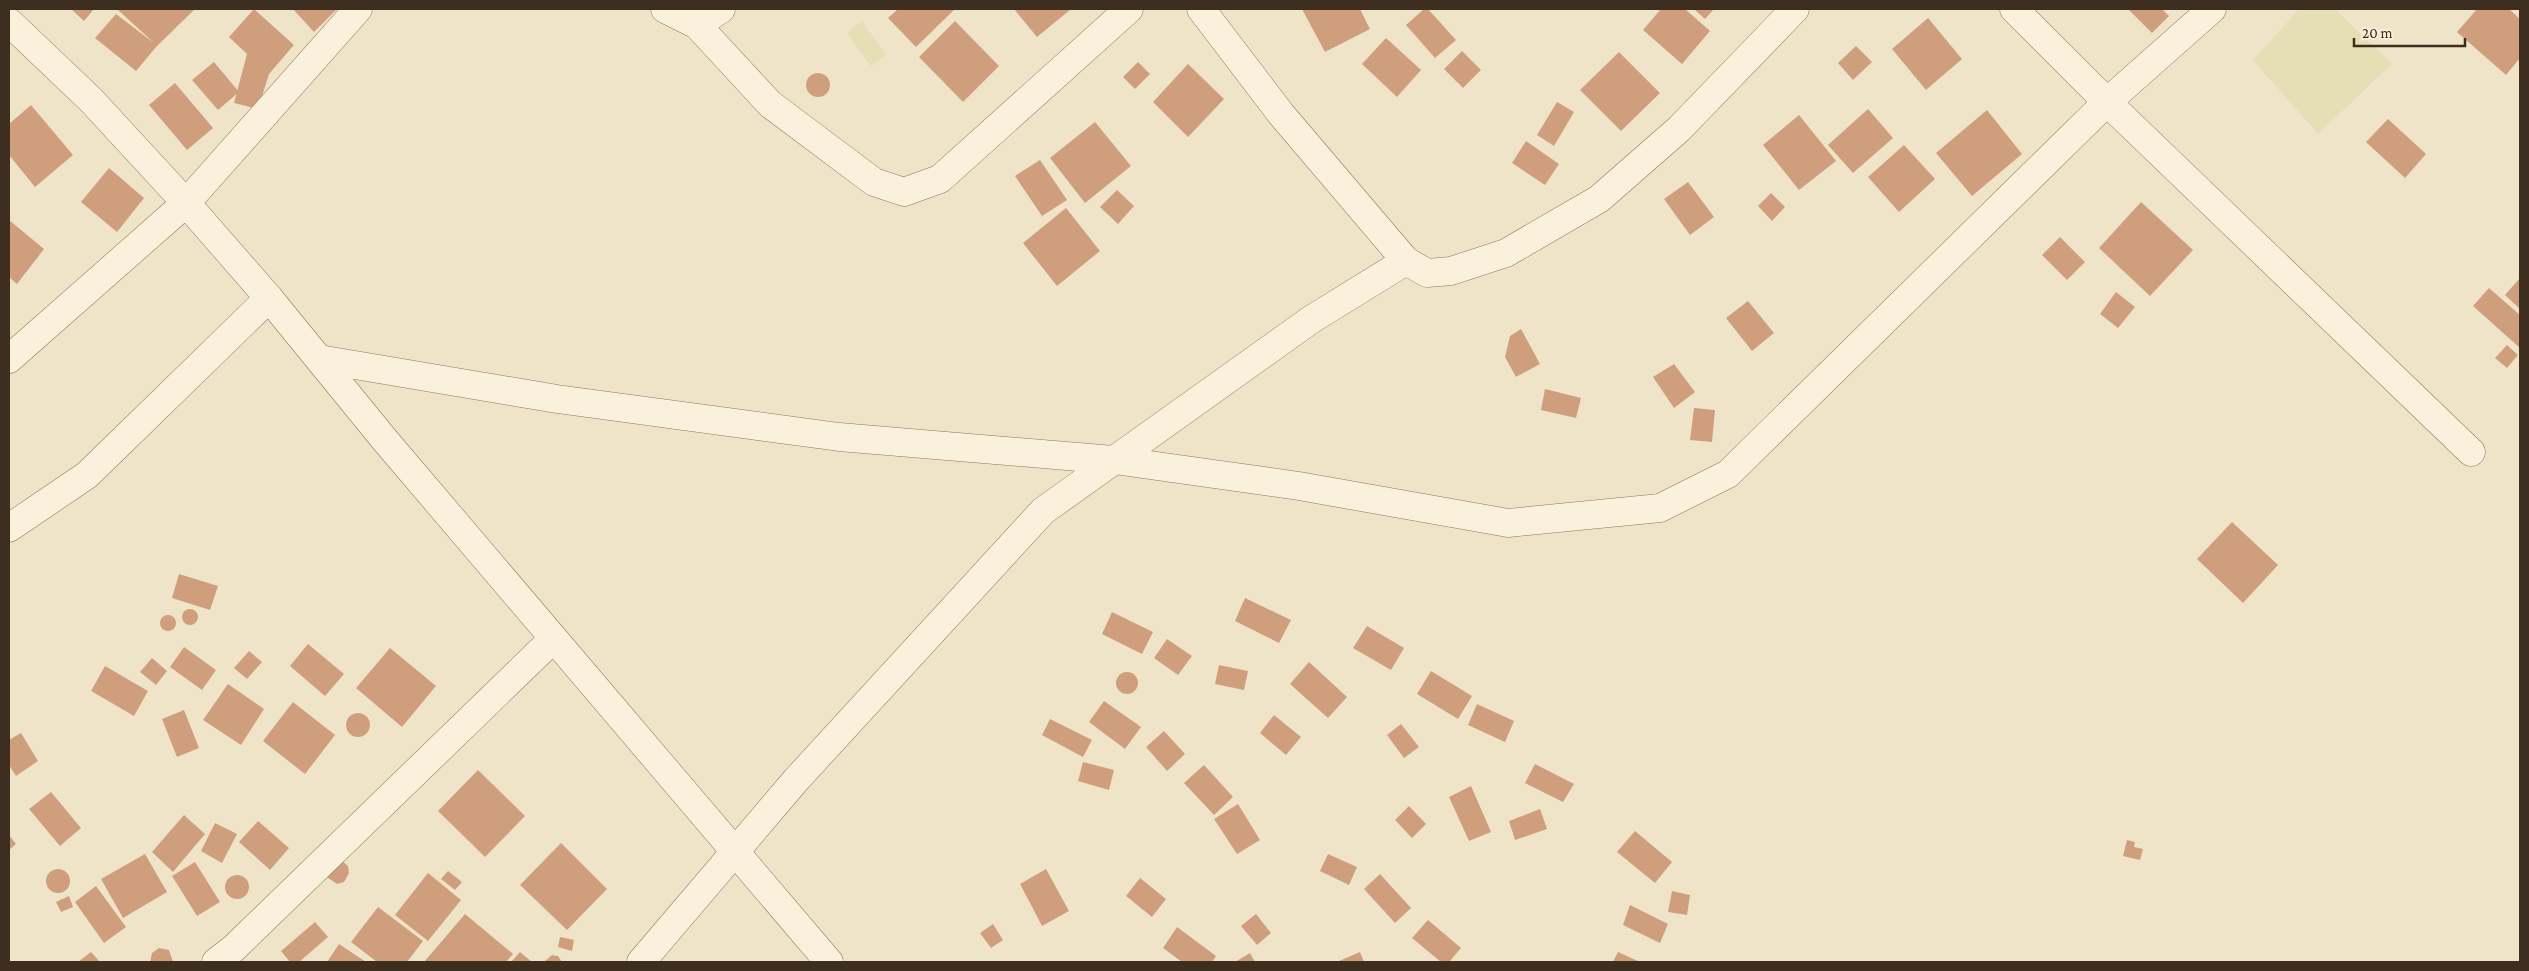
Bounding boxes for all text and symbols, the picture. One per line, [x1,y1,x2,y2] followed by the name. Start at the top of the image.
[2354,15,2465,47] scale bar
[2362,25,2393,41] text: 20 m

